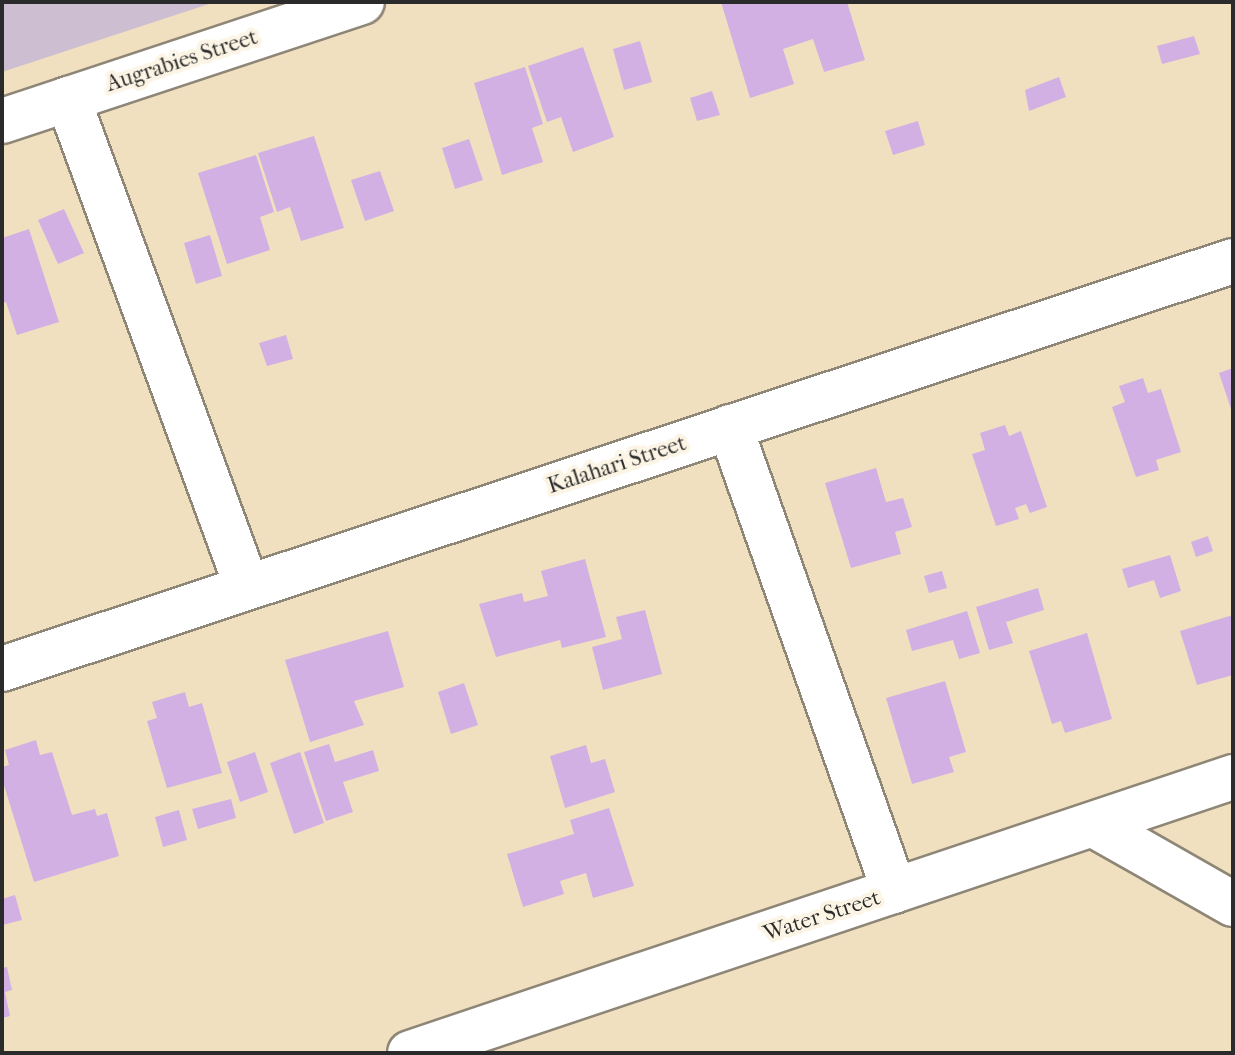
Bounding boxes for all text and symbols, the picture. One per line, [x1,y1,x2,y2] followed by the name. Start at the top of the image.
[103,24,261,98] street label: Augrabies Street
[545,430,689,500] street label: Kalahari Street
[760,885,884,947] street label: Water Street

